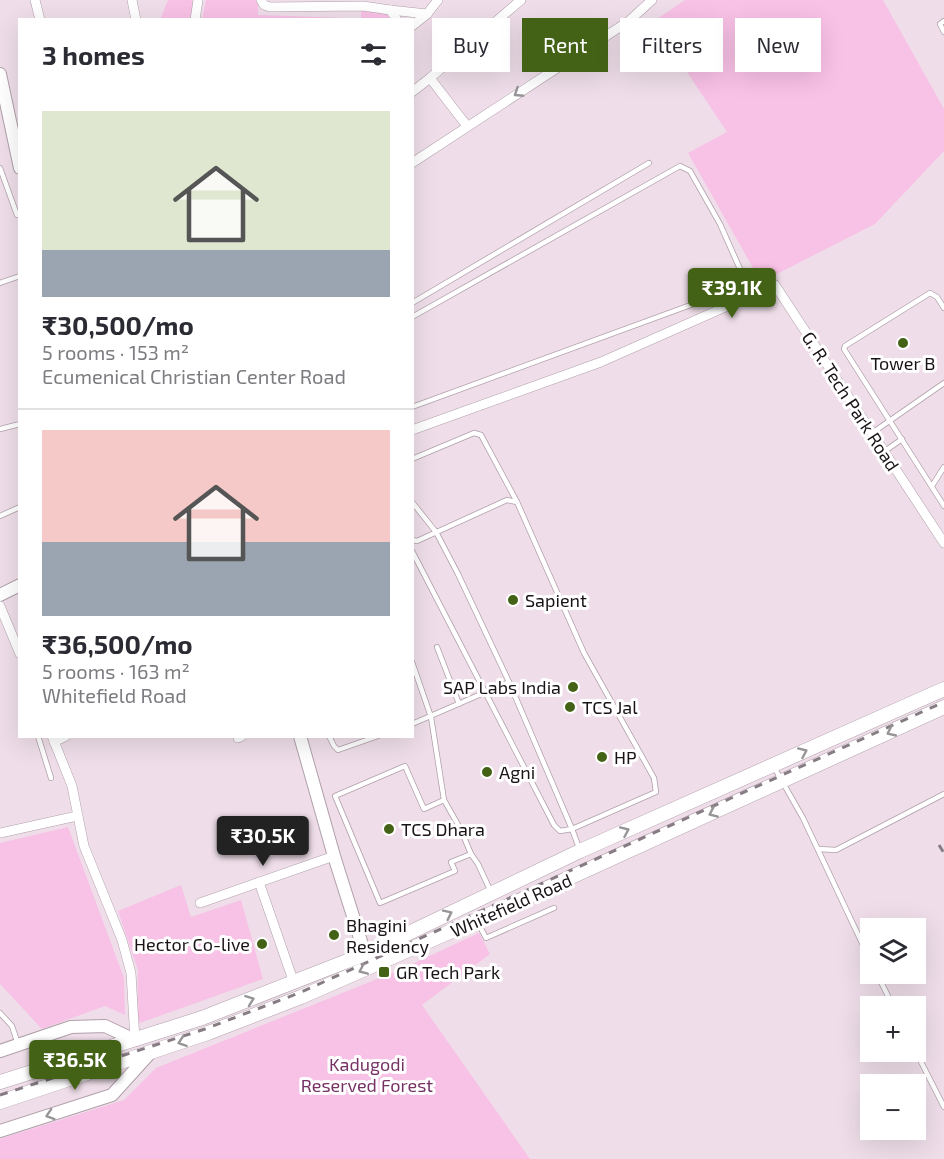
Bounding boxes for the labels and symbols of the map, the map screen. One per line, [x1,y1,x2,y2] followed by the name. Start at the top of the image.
[514,86,524,98] one-way arrow
[683,268,781,319] pin: ₹39.1K
[798,327,904,475] street label: G. R. Tech Park Road
[896,336,910,350] marker: Tower B
[870,352,936,374] place label: Tower B
[525,589,587,611] place label: Sapient
[506,593,520,607] marker: Sapient
[443,676,561,698] place label: SAP Labs India
[566,680,580,694] marker: SAP Labs India
[582,696,638,718] place label: TCS Jal
[563,700,577,714] marker: TCS Jal
[886,724,897,736] one-way arrow
[614,746,637,768] place label: HP
[796,747,807,759] one-way arrow
[595,750,609,764] marker: HP
[499,761,535,783] place label: Agni
[480,765,494,779] marker: Agni
[709,805,720,817] one-way arrow
[214,816,312,867] pin: ₹30.5K
[401,818,485,840] place label: TCS Dhara
[382,822,396,836] marker: TCS Dhara
[618,826,629,838] one-way arrow
[447,868,575,942] street label: Whitefield Road
[441,909,452,921] one-way arrow
[346,914,430,957] place label: Bhagini Residency
[327,928,341,942] marker: Bhagini Residency
[134,933,250,955] place label: Hector Co-live
[255,937,269,951] marker: Hector Co-live
[396,961,500,983] place label: GR Tech Park
[359,963,370,975] one-way arrow
[377,965,391,979] marker: GR Tech Park
[244,995,255,1007] one-way arrow
[177,1035,188,1047] one-way arrow
[26,1040,124,1091] pin: ₹36.5K
[301,1053,433,1096] park label: Kadugodi Reserved Forest
[45,1108,56,1120] one-way arrow

